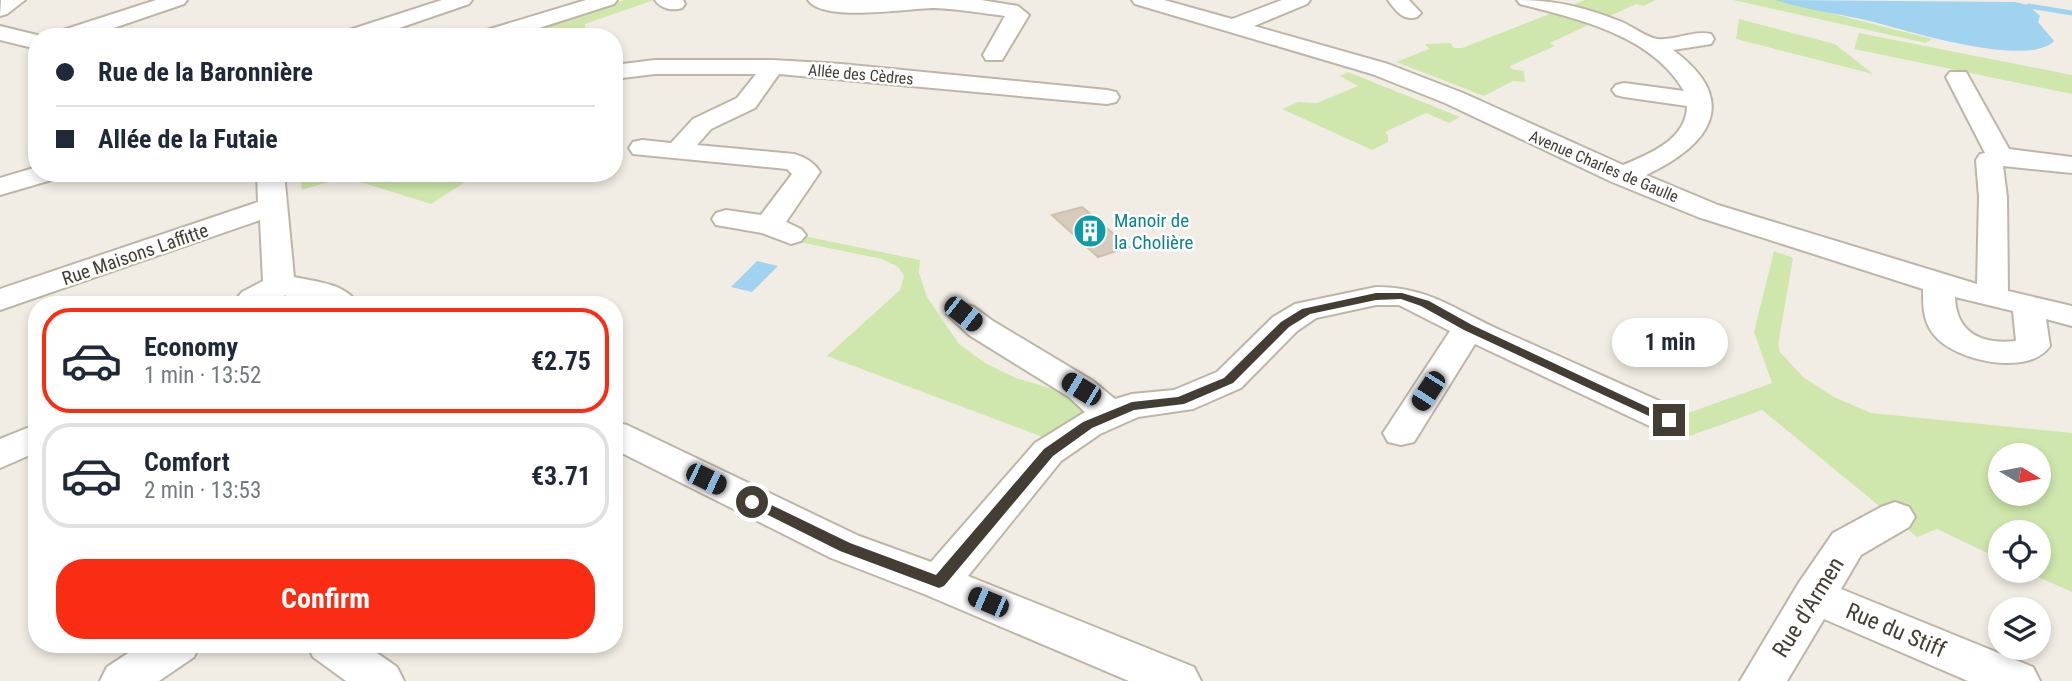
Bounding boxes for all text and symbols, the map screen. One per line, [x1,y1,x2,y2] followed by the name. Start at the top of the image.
[98,57,313,87] text: Rue de la Baronnière
[807,60,914,89] street label: Allée des Cèdres
[98,124,278,154] text: Allée de la Futaie
[1526,126,1681,206] street label: Avenue Charles de Gaulle
[1114,209,1194,254] place label: Manoir de la Cholière
[1071,212,1109,250] building icon: Manoir de la Cholière
[59,219,211,290] street label: Rue Maisons Laffitte
[940,293,987,335] car
[1611,318,1727,368] callout: 1 min
[60,329,123,392] icon: car
[1644,329,1696,356] text: 1 min
[144,332,238,362] text: Economy
[531,346,591,376] text: €2.75
[144,362,261,389] text: 1 min · 13:52
[1408,368,1449,414] car
[1058,369,1105,409] car
[1653,404,1685,436] route end
[1988,443,2051,506] north arrow
[1988,443,2051,660] map controls
[60,444,123,507] icon: car
[144,447,230,477] text: Comfort
[683,460,730,498] car
[531,461,591,491] text: €3.71
[144,477,261,504] text: 2 min · 13:53
[736,486,768,518] route start
[1988,520,2051,583] button: locate
[1767,552,1850,662] street label: Rue d'Armen
[56,559,595,639] button: Confirm
[965,584,1012,620] car
[1842,597,1950,664] street label: Rue du Stiff
[1988,597,2051,660] button: layers

